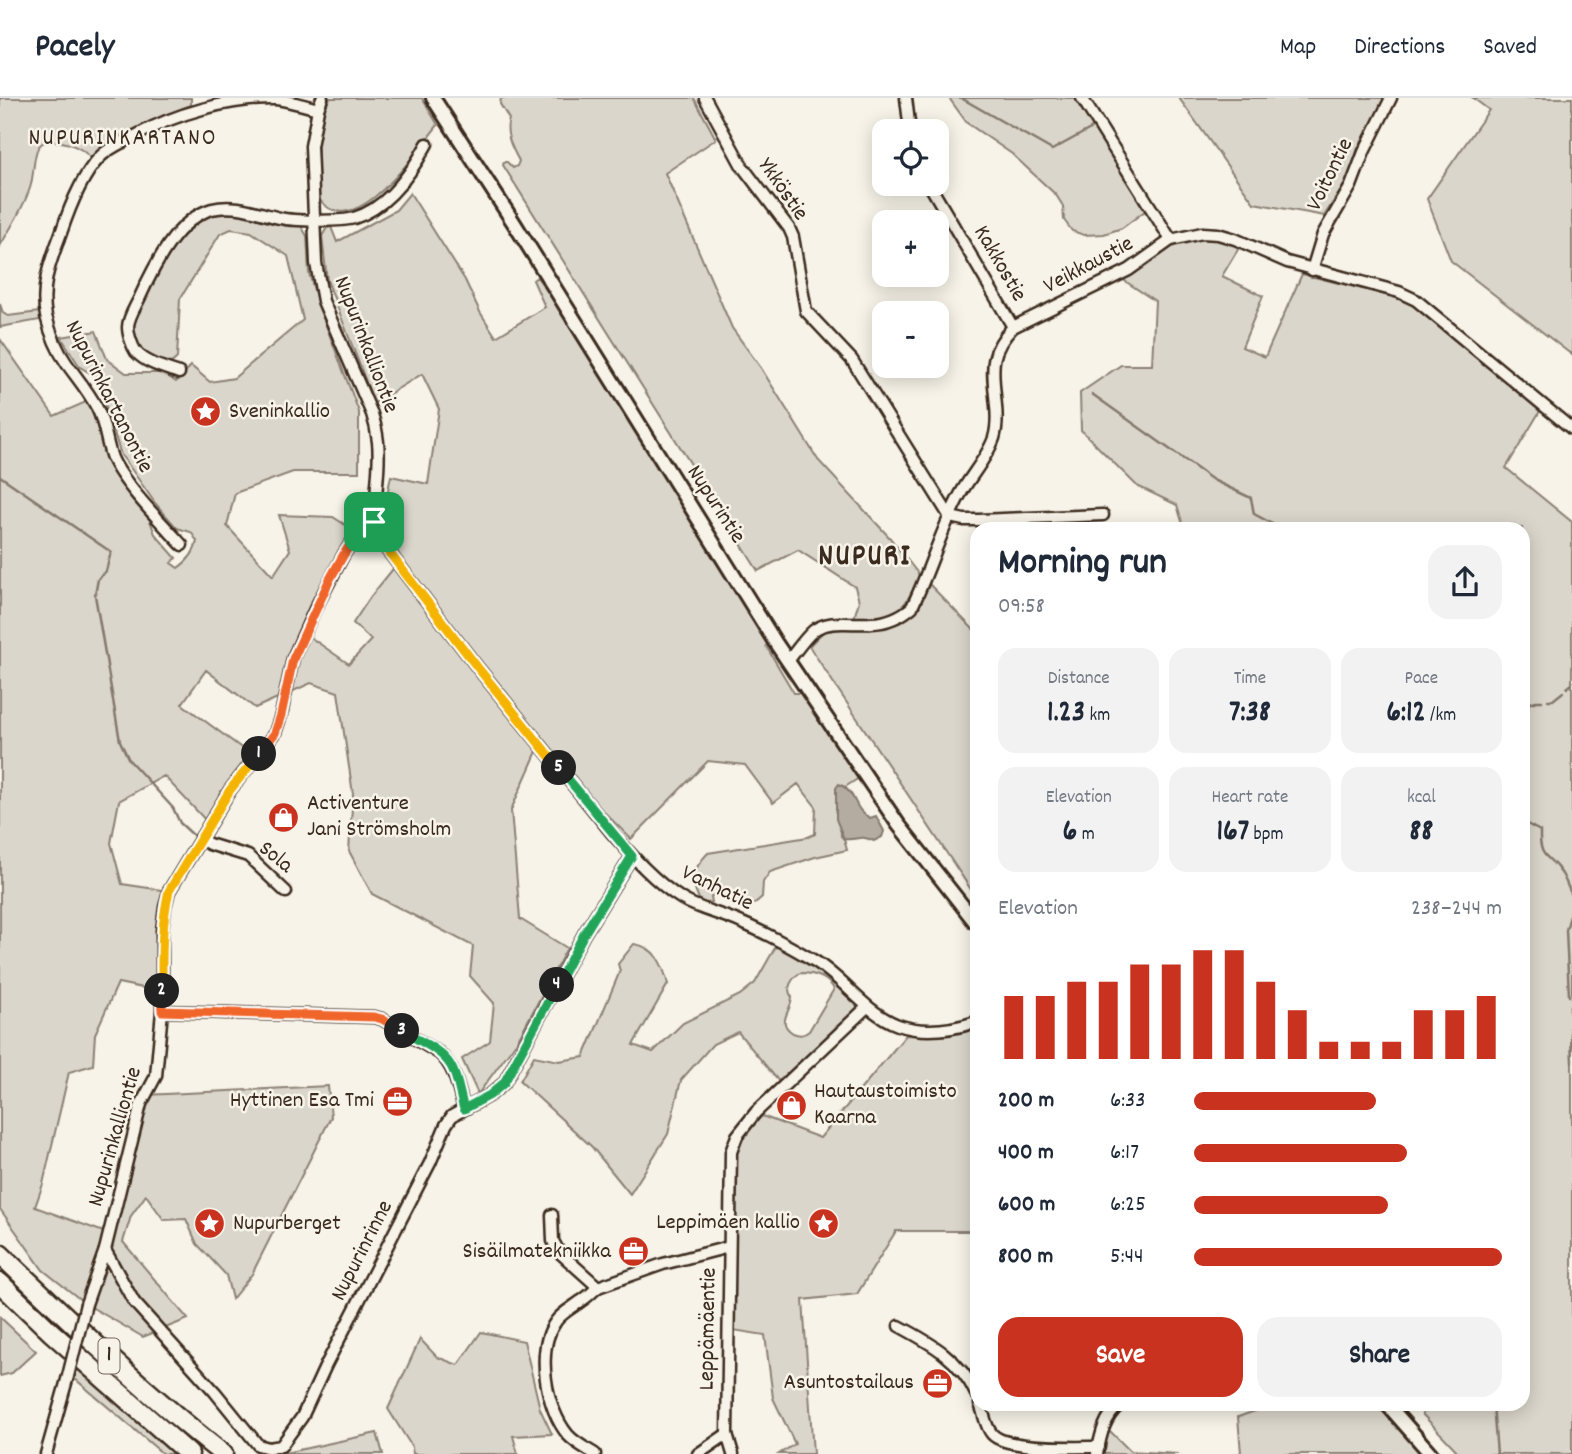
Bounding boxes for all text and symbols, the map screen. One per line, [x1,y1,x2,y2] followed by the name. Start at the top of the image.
[35,25,114,72] text: Pacely
[1280,31,1316,65] text: Map
[1354,31,1445,65] text: Directions
[1483,31,1537,65] text: Saved
[872,119,949,378] map controls
[872,119,949,196] button: locate
[28,122,218,156] district label: NUPURINKARTANO
[1299,133,1363,217] street label: Voitontie
[748,152,816,228] street label: Ykköstie
[872,210,949,287] button: +
[964,220,1034,308] street label: Kakkostie
[1038,229,1140,303] street label: Veikkaustie
[324,272,406,418] street label: Nupurinkalliontie
[872,301,949,378] button: −
[55,315,161,479] street label: Nupurinkartanontie
[189,395,223,429] place icon: Sveninkallio
[229,396,330,429] place label: Sveninkallio
[677,459,753,551] street label: Nupurintie
[344,492,404,552] pin
[355,503,393,541] icon: arrive
[818,537,912,580] district label: NUPURI
[998,537,1167,592] text: Morning run
[1428,545,1502,619] button: share
[998,591,1045,624] text: 09:58
[1048,666,1110,693] text: Distance
[1234,666,1266,693] text: Time
[1405,666,1438,693] text: Pace
[1047,693,1085,736] text: 1.23
[1229,693,1271,736] text: 7:38
[1386,693,1426,736] text: 6:12
[1085,703,1110,730] text: km
[1426,703,1456,730] text: /km
[242,736,276,772] pin: 1
[256,740,261,767] text: 1
[542,750,576,786] pin: 5
[554,754,563,781] text: 5
[1046,785,1112,812] text: Elevation
[1212,785,1288,812] text: Heart rate
[1407,785,1436,812] text: kcal
[307,788,451,847] place label: Activenture Jani Strömsholm
[267,800,301,834] shop icon: Activenture Jani Strömsholm
[1063,812,1077,855] text: 6
[1216,812,1249,855] text: 167
[1409,812,1433,855] text: 88
[1077,822,1095,849] text: m
[1249,822,1284,849] text: bpm
[250,834,301,883] street label: Sola
[675,857,759,921] street label: Vanhatie
[998,893,1078,926] text: Elevation
[1411,893,1502,926] text: 238–244 m
[540,968,574,1002] pin: 4
[553,971,560,998] text: 4
[144,974,180,1008] pin: 2
[157,977,166,1004] text: 2
[384,1014,420,1048] pin: 3
[397,1017,406,1044] text: 3
[80,1063,152,1211] street label: Nupurinkalliontie
[814,1076,957,1135] place label: Hautaustoimisto Kaarna
[380,1084,414,1118] office icon: Hyttinen Esa Tmi
[230,1085,374,1118] place label: Hyttinen Esa Tmi
[998,1085,1054,1118] text: 200 m
[1110,1085,1146,1118] text: 6:33
[774,1088,808,1122] shop icon: Hautaustoimisto Kaarna
[998,1137,1054,1170] text: 400 m
[1110,1137,1139,1170] text: 6:17
[998,1189,1055,1222] text: 600 m
[1110,1189,1146,1222] text: 6:25
[323,1195,403,1307] street label: Nupurinrinne
[806,1206,840,1240] place icon: Leppimäen kallio
[193,1207,227,1241] place icon: Nupurberget
[656,1207,800,1240] place label: Leppimäen kallio
[233,1208,341,1241] place label: Nupurberget
[617,1235,651,1269] office icon: Sisäilmatekniikka
[462,1236,612,1269] place label: Sisäilmatekniikka
[998,1241,1053,1274] text: 800 m
[1110,1241,1144,1274] text: 5:44
[691,1267,727,1391] street label: Leppämäentie
[998,1317,1243,1397] button: Save
[1257,1317,1502,1397] button: Share
[98,1338,119,1374] road number: 1
[920,1366,954,1400] office icon: Asuntostailaus
[783,1367,914,1400] place label: Asuntostailaus

